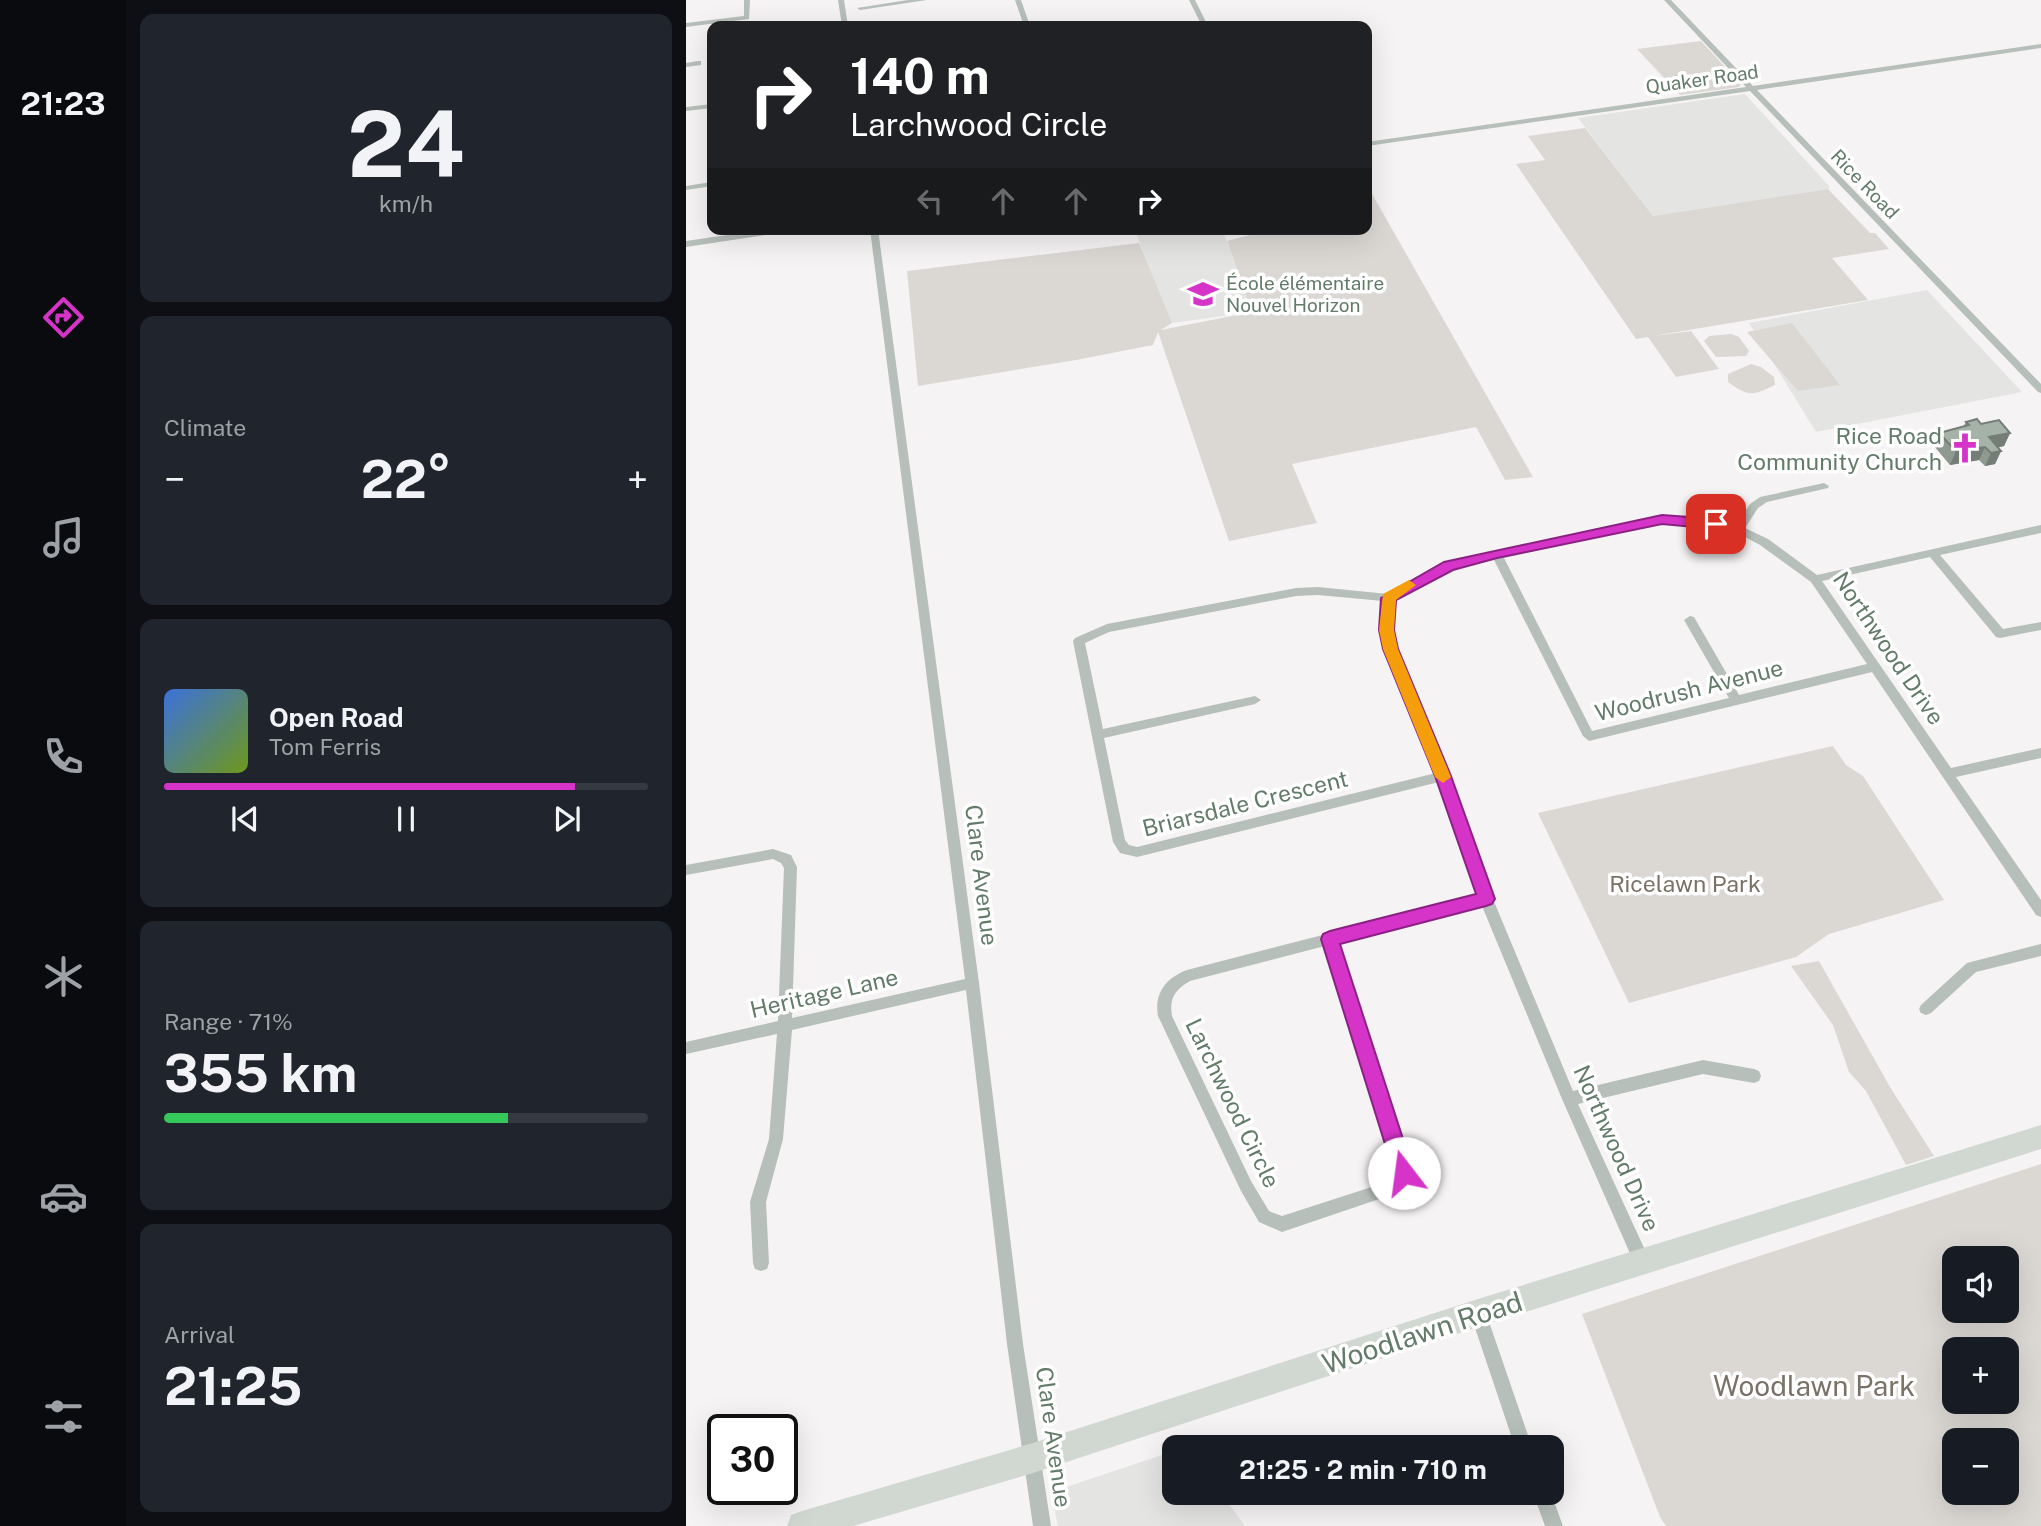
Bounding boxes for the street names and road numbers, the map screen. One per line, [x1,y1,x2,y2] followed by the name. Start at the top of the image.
[1644,60,1760,98] street label: Quaker Road
[1827,145,1903,223] street label: Rice Road
[1828,566,1950,730] street label: Northwood Drive
[1592,654,1786,726] street label: Woodrush Avenue
[1139,764,1351,842] street label: Briarsdale Crescent
[960,803,1004,947] street label: Clare Avenue
[747,963,901,1023] street label: Heritage Lane
[1180,1014,1286,1192] street label: Larchwood Circle
[1568,1061,1666,1235] street label: Northwood Drive
[1318,1284,1526,1380] street label: Woodlawn Road
[1031,1365,1077,1509] street label: Clare Avenue

